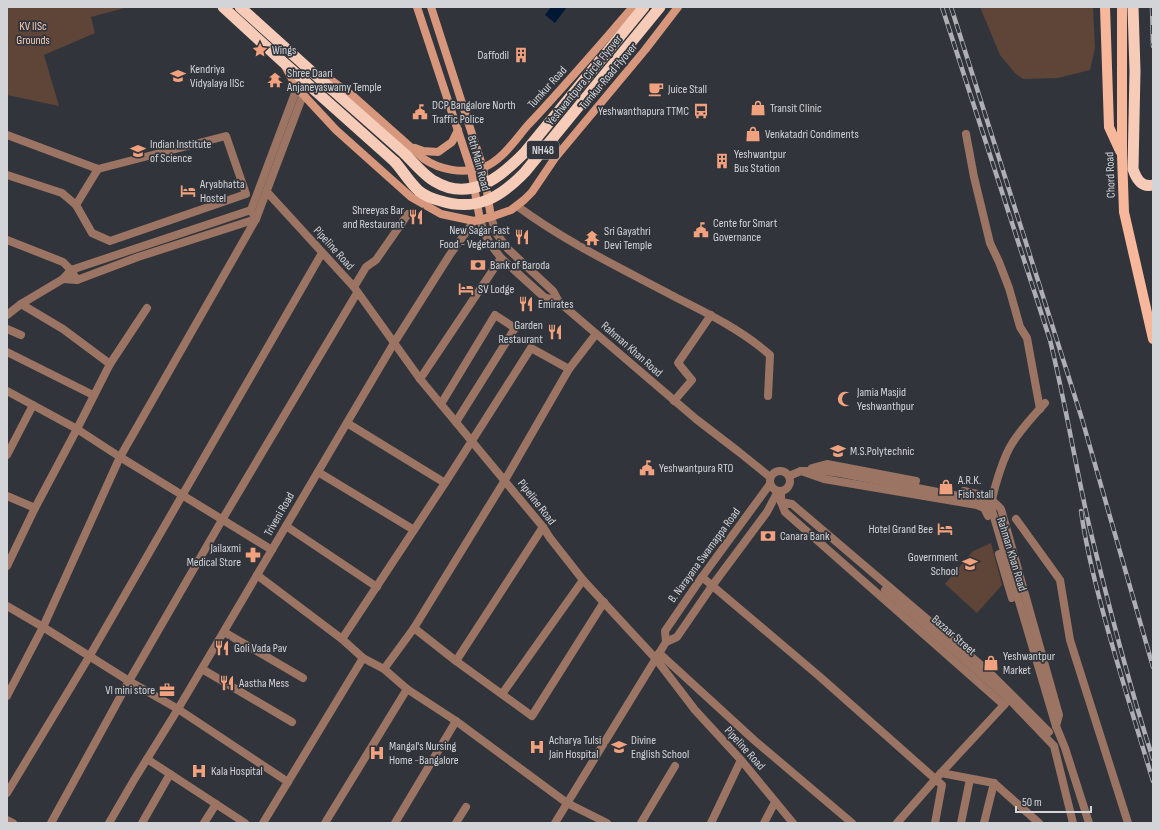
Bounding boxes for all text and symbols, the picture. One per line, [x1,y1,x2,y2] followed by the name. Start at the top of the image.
[16,19,50,48] park label: KV IISc Grounds
[543,31,626,129] street label: Yeshwantpura Circle Flyover
[576,39,641,113] street label: Tumkur Road Flyover
[251,41,269,59] place icon: Wings
[272,43,296,58] place label: Wings
[512,46,530,64] building icon: Daffodil
[477,48,509,63] place label: Daffodil
[190,62,244,91] place label: Kendriya Vidyalaya IISc
[525,63,570,112] street label: Tumkur Road
[286,66,382,95] place label: Shree Daari Anjaneyaswamy Temple
[169,67,187,85] school or university icon: Kendriya Vidyalaya IISc
[266,71,284,89] temple icon: Shree Daari Anjaneyaswamy Temple
[647,80,665,98] cafe icon: Juice Stall
[667,82,707,97] place label: Juice Stall
[432,98,516,127] place label: DCP Bangalore North Traffic Police
[749,99,767,117] shop icon: Transit Clinic
[770,101,822,116] place label: Transit Clinic
[692,102,710,120] bus stop icon: Yeshwanthapura TTMC
[411,103,429,121] public building icon: DCP Bangalore North Traffic Police
[598,104,689,119] place label: Yeshwanthapura TTMC
[744,125,762,143] shop icon: Venkatadri Condiments
[765,127,859,142] place label: Venkatadri Condiments
[464,134,493,193] street label: 8th Main Road
[150,137,211,166] place label: Indian Institute of Science
[527,141,559,159] road number: NH48
[129,142,147,160] school or university icon: Indian Institute of Science
[734,147,787,176] place label: Yeshwantpur Bus Station
[713,152,731,170] building icon: Yeshwantpur Bus Station
[1102,152,1119,198] street label: Chord Road
[199,177,245,206] place label: Aryabhatta Hostel
[179,182,197,200] hotel icon: Aryabhatta Hostel
[343,203,405,232] place label: Shreeyas Bar and Restaurant
[407,208,425,226] restaurant icon: Shreeyas Bar and Restaurant
[713,216,778,245] place label: Cente for Smart Governance
[692,221,710,239] public building icon: Cente for Smart Governance
[310,223,357,273] street label: Pipeline Road
[439,223,510,252] place label: New Sagar Fast Food - Vegetarian
[604,224,652,253] place label: Sri Gayathri Devi Temple
[513,228,531,246] restaurant icon: New Sagar Fast Food - Vegetarian
[583,229,601,247] temple icon: Sri Gayathri Devi Temple
[469,256,487,274] bank icon: Bank of Baroda
[490,258,550,273] place label: Bank of Baroda
[457,280,475,298] hotel icon: SV Lodge
[478,282,514,297] place label: SV Lodge
[517,295,535,313] restaurant icon: Emirates
[538,297,573,312] place label: Emirates
[498,318,543,347] place label: Garden Restaurant
[598,319,666,380] street label: Rahman Khan Road
[546,323,564,341] restaurant icon: Garden Restaurant
[856,385,915,414] place label: Jamia Masjid Yeshwanthpur
[836,390,854,408] mosque icon: Jamia Masjid Yeshwanthpur
[829,442,847,460] school or university icon: M.S.Polytechnic
[850,444,914,459] place label: M.S.Polytechnic
[638,459,656,477] public building icon: Yeshwantpura RTO
[659,461,734,476] place label: Yeshwantpura RTO
[957,473,993,502] place label: A.R.K. Fish stall
[514,477,559,528] street label: Pipeline Road
[937,478,955,496] shop icon: A.R.K. Fish stall
[261,490,298,539] street label: Triveni Road
[665,505,744,606] street label: B. Narayana Swamappa Road
[993,515,1030,593] street label: Rahman Khan Road
[936,520,954,538] hotel icon: Hotel Grand Bee
[868,522,933,537] place label: Hotel Grand Bee
[759,527,777,545] bank icon: Canara Bank
[780,529,830,544] place label: Canara Bank
[187,541,241,570] place label: Jailaxmi Medical Store
[244,546,262,564] pharmacy icon: Jailaxmi Medical Store
[908,550,958,579] place label: Government School
[961,555,979,573] school or university icon: Government School
[928,612,979,659] street label: Bazaar Street
[213,639,231,657] restaurant icon: Goli Vada Pav
[234,641,287,656] place label: Goli Vada Pav
[1003,649,1056,678] place label: Yeshwantpur Market
[982,654,1000,672] shop icon: Yeshwantpur Market
[218,674,236,692] restaurant icon: Aastha Mess
[238,676,289,691] place label: Aastha Mess
[158,681,176,699] office icon: VI mini store
[105,683,155,698] place label: VI mini store
[721,723,768,773] street label: Pipeline Road
[548,733,601,762] place label: Acharya Tulsi Jain Hospital
[631,733,689,762] place label: Divine English School
[528,738,546,756] hospital icon: Acharya Tulsi Jain Hospital
[610,738,628,756] school or university icon: Divine English School
[389,739,459,768] place label: Mangal's Nursing Home -Bangalore
[368,744,386,762] hospital icon: Mangal's Nursing Home -Bangalore
[190,762,208,780] hospital icon: Kala Hospital
[211,764,263,779] place label: Kala Hospital
[1016,788,1091,814] scale bar
[1022,795,1042,810] text: 50 m

